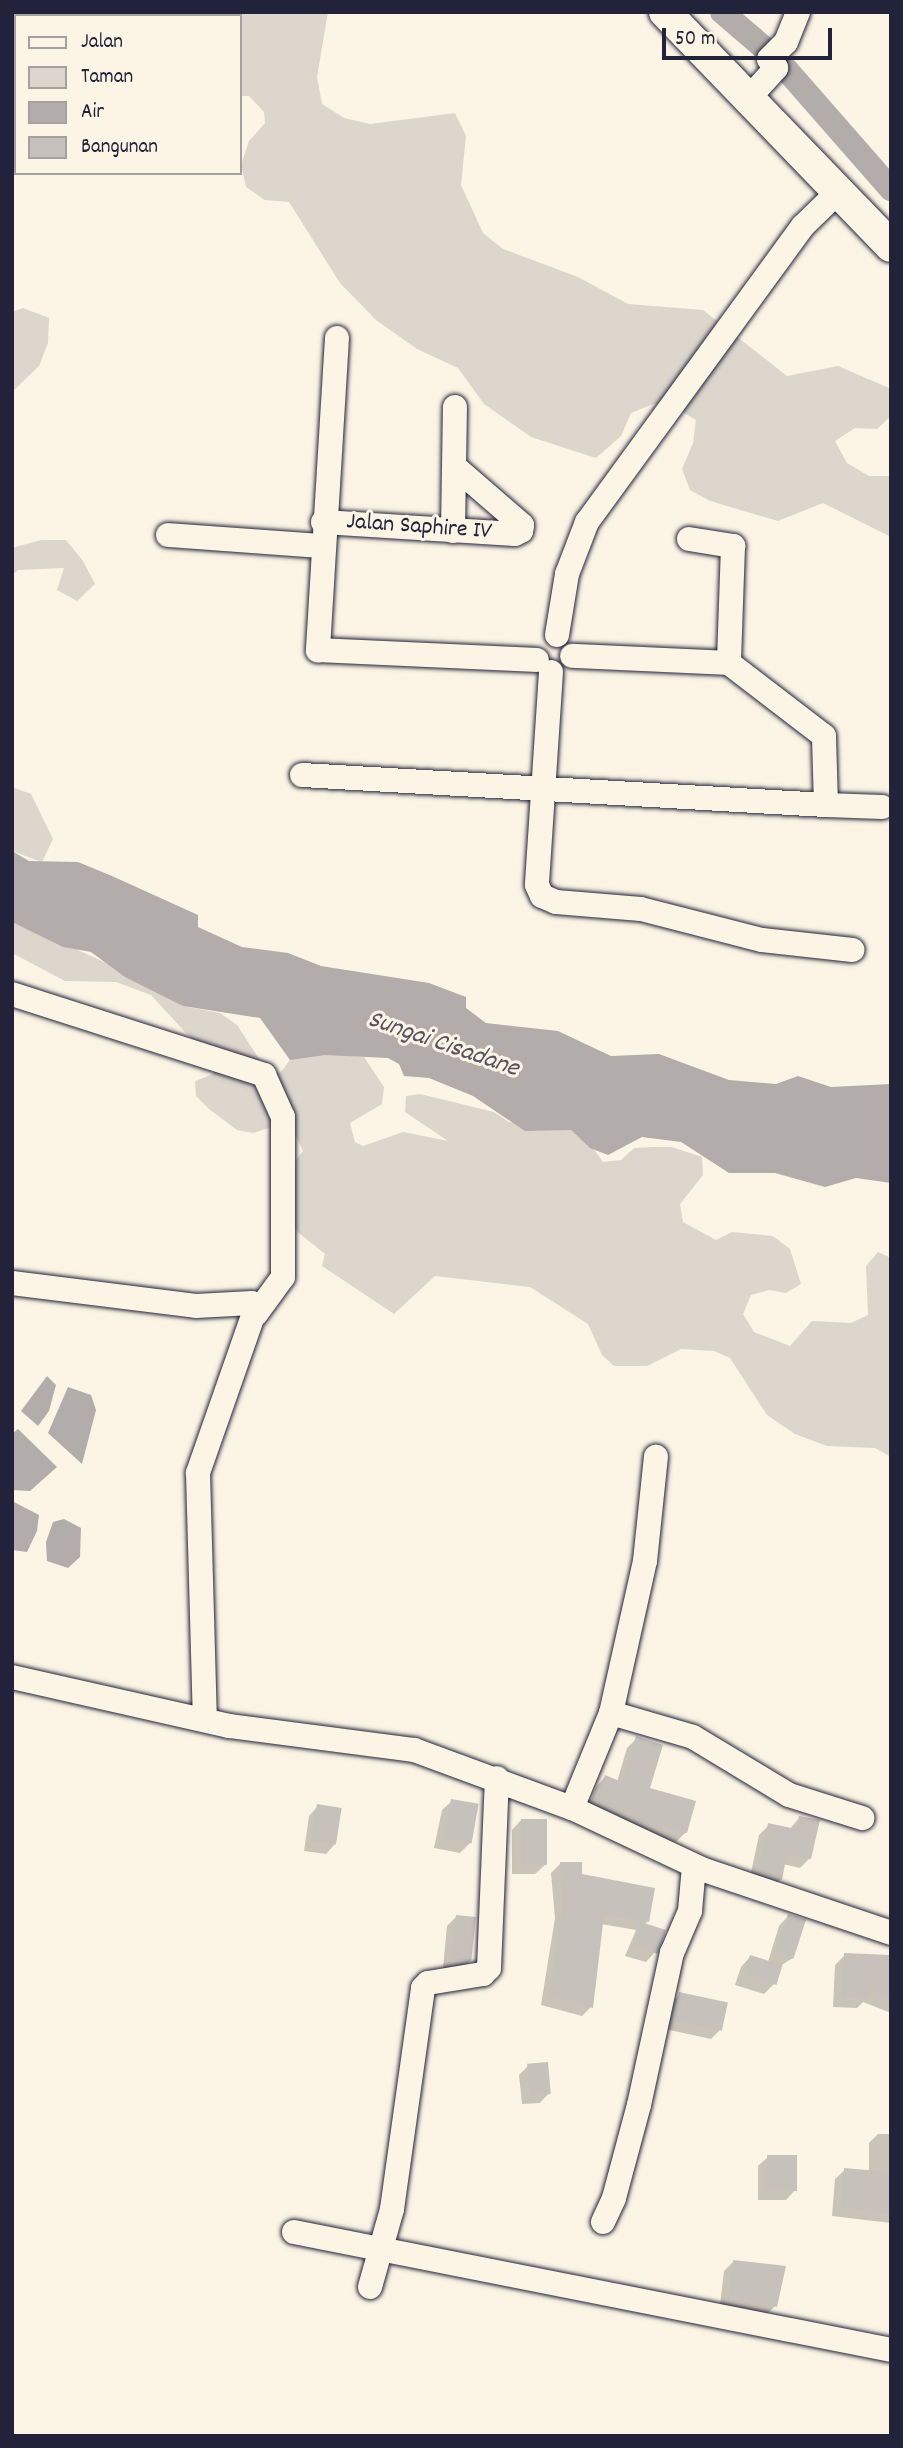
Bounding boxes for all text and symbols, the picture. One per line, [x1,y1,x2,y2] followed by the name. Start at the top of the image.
[14,14,242,175] legend
[665,14,835,58] scale bar
[675,25,715,55] text: 50 m
[81,28,123,58] text: Jalan
[81,63,133,93] text: Taman
[81,98,104,128] text: Air
[81,133,158,163] text: Bangunan
[345,509,493,547] street label: Jalan Saphire IV
[363,1005,523,1085] water label: Sungai Cisadane

